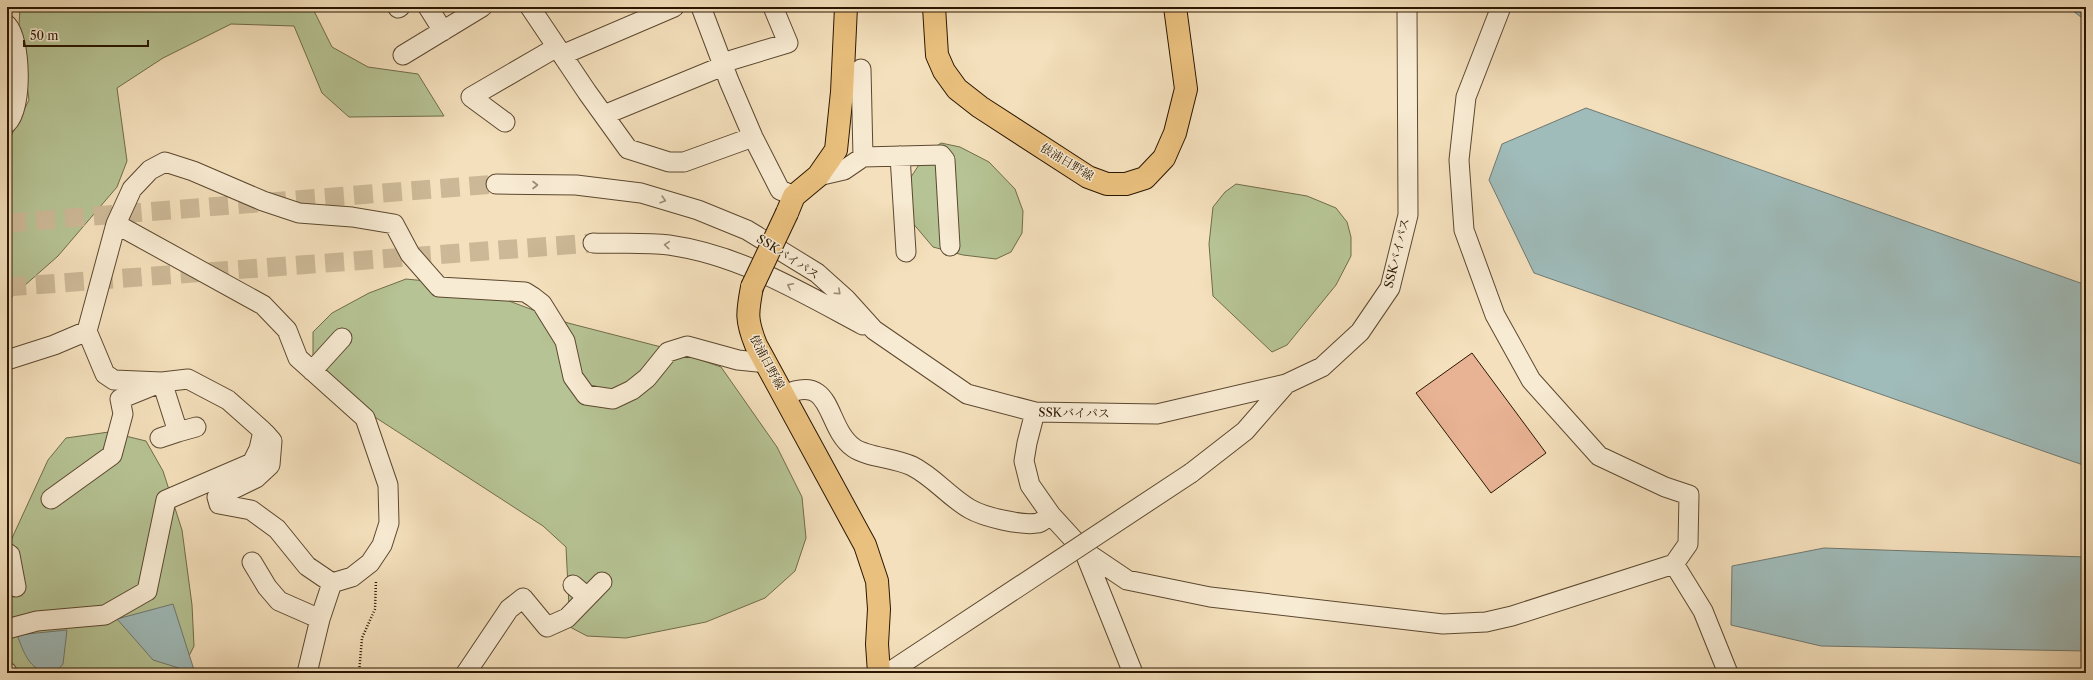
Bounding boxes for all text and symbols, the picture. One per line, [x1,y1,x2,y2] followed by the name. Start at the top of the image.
[24,22,148,48] scale bar
[30,28,59,43] text: 50 m
[1038,140,1097,183] street label: 俵浦日野線
[532,180,538,189] one-way arrow
[660,195,667,204] one-way arrow
[1381,216,1412,289] street label: SSKバイパス
[754,231,822,282] street label: SSKバイパス
[664,241,670,250] one-way arrow
[786,283,794,291] one-way arrow
[834,288,841,295] one-way arrow
[747,332,788,392] street label: 俵浦日野線
[1038,404,1110,421] street label: SSKバイパス

